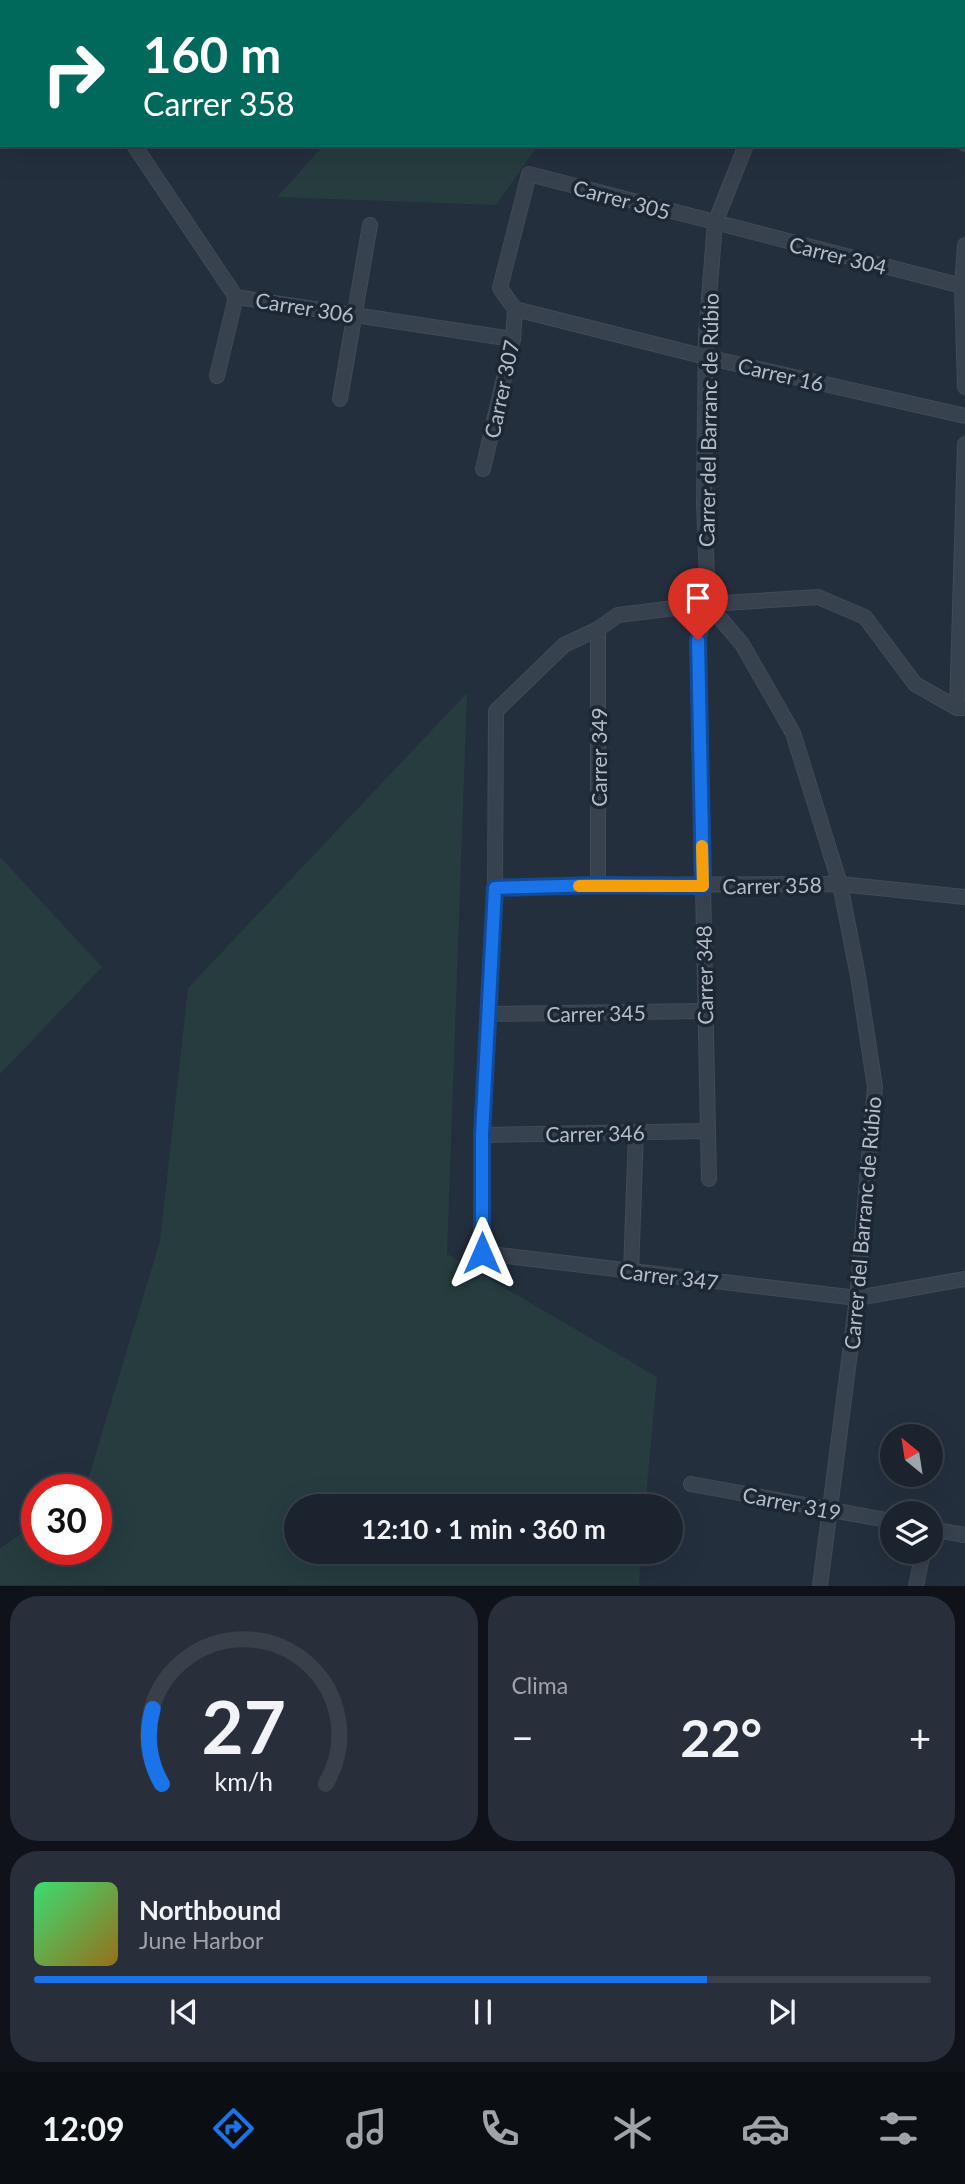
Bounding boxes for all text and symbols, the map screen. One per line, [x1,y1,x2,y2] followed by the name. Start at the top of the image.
[143,25,281,83] text: 160 m
[28,28,119,119] icon: right
[143,84,295,123] text: Carrer 358
[571,174,673,224] street label: Carrer 305
[787,231,889,279] street label: Carrer 304
[254,287,356,327] street label: Carrer 306
[693,293,723,547] street label: Carrer del Barranc de Rúbio
[478,338,524,440] street label: Carrer 307
[736,352,826,396] street label: Carrer 16
[668,568,728,640] pin
[679,579,717,617] icon: arrive
[586,707,611,807] street label: Carrer 349
[722,872,822,898] street label: Carrer 358
[691,925,717,1025] street label: Carrer 348
[546,1000,646,1026] street label: Carrer 345
[838,1095,886,1351] street label: Carrer del Barranc de Rúbio
[545,1120,645,1146] street label: Carrer 346
[445,1216,519,1290] position arrow
[618,1258,720,1294] street label: Carrer 347
[880,1424,943,1488] north arrow
[880,1424,943,1564] map controls
[21,1474,112,1565] speed limit sign: 30
[741,1481,843,1525] street label: Carrer 319
[880,1501,943,1564] button: layers
[361,1513,606,1545] text: 12:10 · 1 min · 360 m
[512,1671,568,1699] text: Clima
[202,1683,286,1771] text: 27
[680,1706,762,1768] text: 22°
[512,1714,534,1760] text: −
[909,1714,931,1760] text: +
[214,1766,273,1796] text: km/h
[139,1894,281,1926] text: Northbound
[139,1926,263,1954] text: June Harbor
[165,1993,203,2031] icon: previous
[464,1993,502,2031] icon: pause
[763,1993,801,2031] icon: next
[209,2104,258,2153] icon: directions
[342,2104,391,2153] icon: music
[475,2104,524,2153] icon: phone
[608,2104,657,2153] icon: climate
[741,2104,790,2153] icon: car
[874,2104,923,2153] icon: filters
[42,2109,125,2148] text: 12:09

